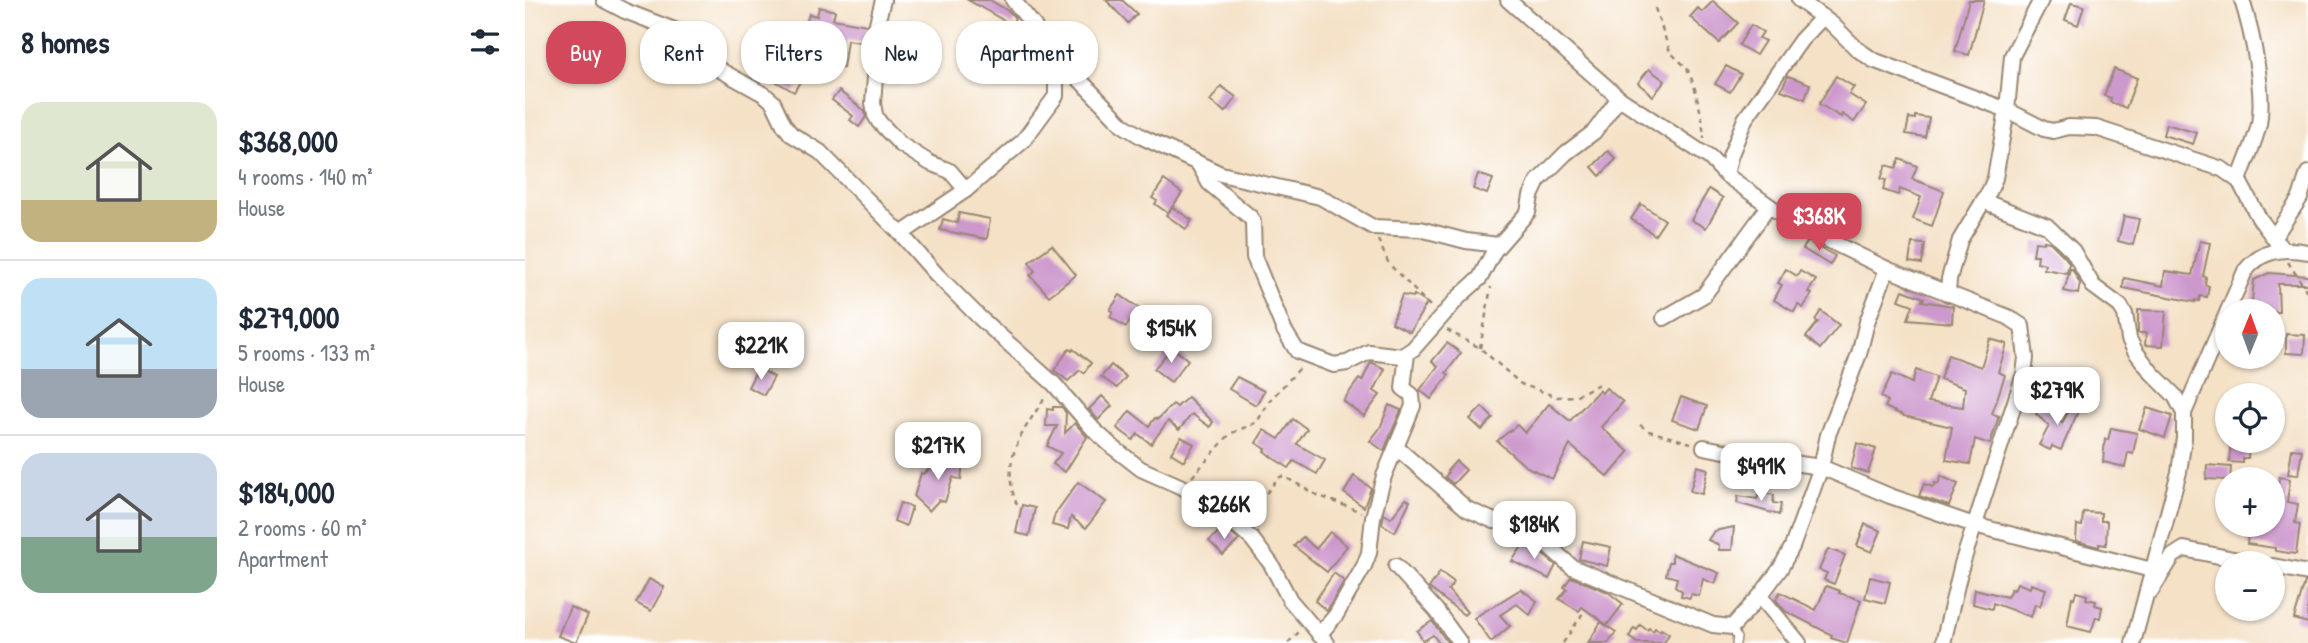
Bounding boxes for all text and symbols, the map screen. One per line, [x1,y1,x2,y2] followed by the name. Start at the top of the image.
[546,21,626,84] chip: Buy
[640,21,727,84] chip: Rent
[741,21,847,84] chip: Filters
[861,21,942,84] chip: New
[956,21,1098,84] chip: Apartment
[21,22,109,62] text: 8 homes
[466,23,504,61] icon: filters
[238,121,338,161] text: $368,000
[77,130,161,214] icon: home
[238,161,372,192] text: 4 rooms · 140 m²
[238,192,285,223] text: House
[1770,194,1868,253] pin: $368K
[1792,200,1846,231] text: $368K
[238,297,340,337] text: $279,000
[2215,299,2285,369] north arrow
[2215,299,2285,621] map controls
[77,306,161,390] icon: home
[1122,306,1220,365] pin: $154K
[1146,312,1196,343] text: $154K
[712,322,810,382] pin: $221K
[734,329,788,360] text: $221K
[238,337,375,368] text: 5 rooms · 133 m²
[238,368,285,399] text: House
[2008,368,2106,427] pin: $279K
[2030,374,2084,405] text: $279K
[2215,383,2285,453] button: locate
[889,422,987,482] pin: $217K
[911,429,965,460] text: $217K
[1712,444,1810,503] pin: $491K
[1736,450,1786,481] text: $491K
[2215,467,2285,537] button: +
[238,472,335,512] text: $184,000
[77,481,161,565] icon: home
[1175,482,1273,541] pin: $266K
[1198,488,1250,519] text: $266K
[1485,502,1583,561] pin: $184K
[1509,508,1559,539] text: $184K
[238,512,367,543] text: 2 rooms · 60 m²
[238,543,328,574] text: Apartment
[2215,551,2285,621] button: −

